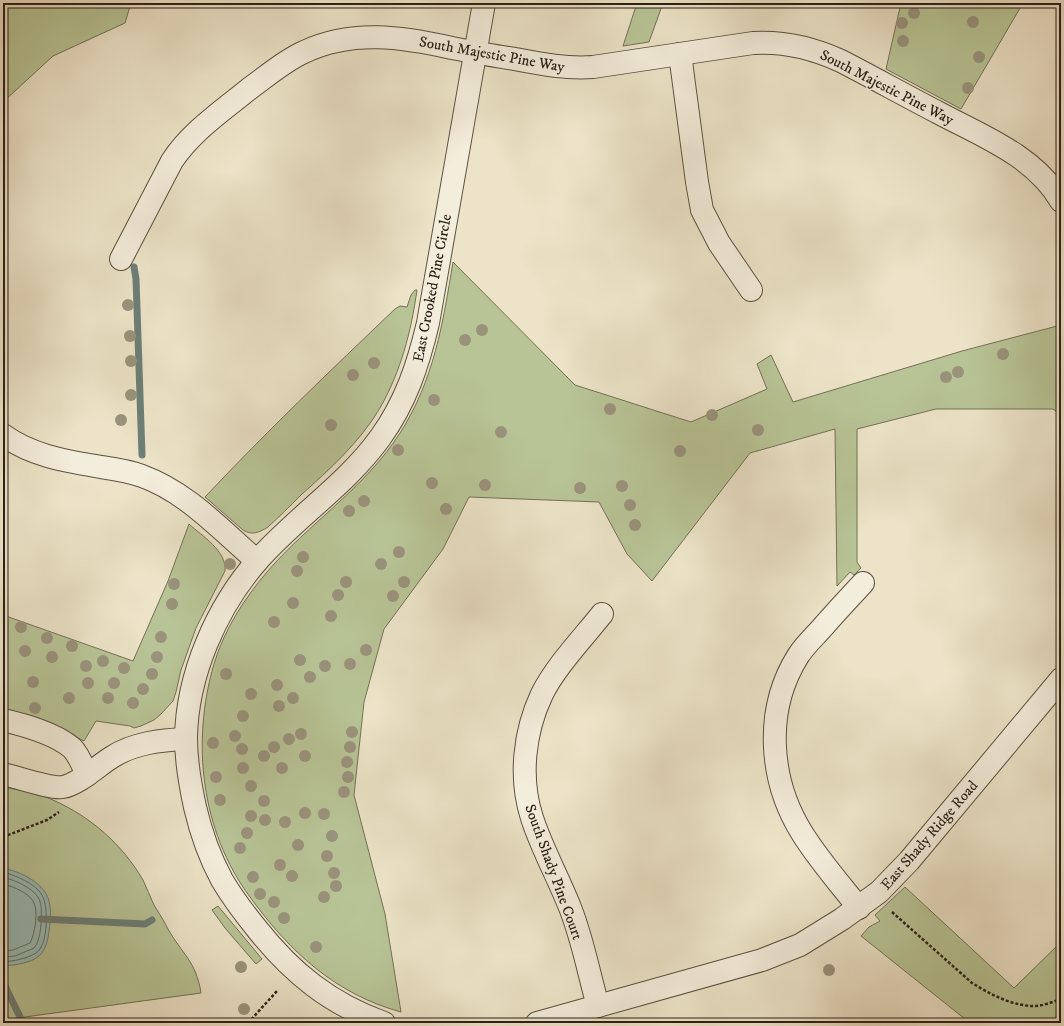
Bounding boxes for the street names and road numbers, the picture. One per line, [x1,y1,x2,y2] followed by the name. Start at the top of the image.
[418,32,567,77] street label: South Majestic Pine Way
[817,45,958,130] street label: South Majestic Pine Way
[409,212,456,364] street label: East Crooked Pine Circle
[877,776,982,894] street label: East Shady Ridge Road
[520,802,587,943] street label: South Shady Pine Court

